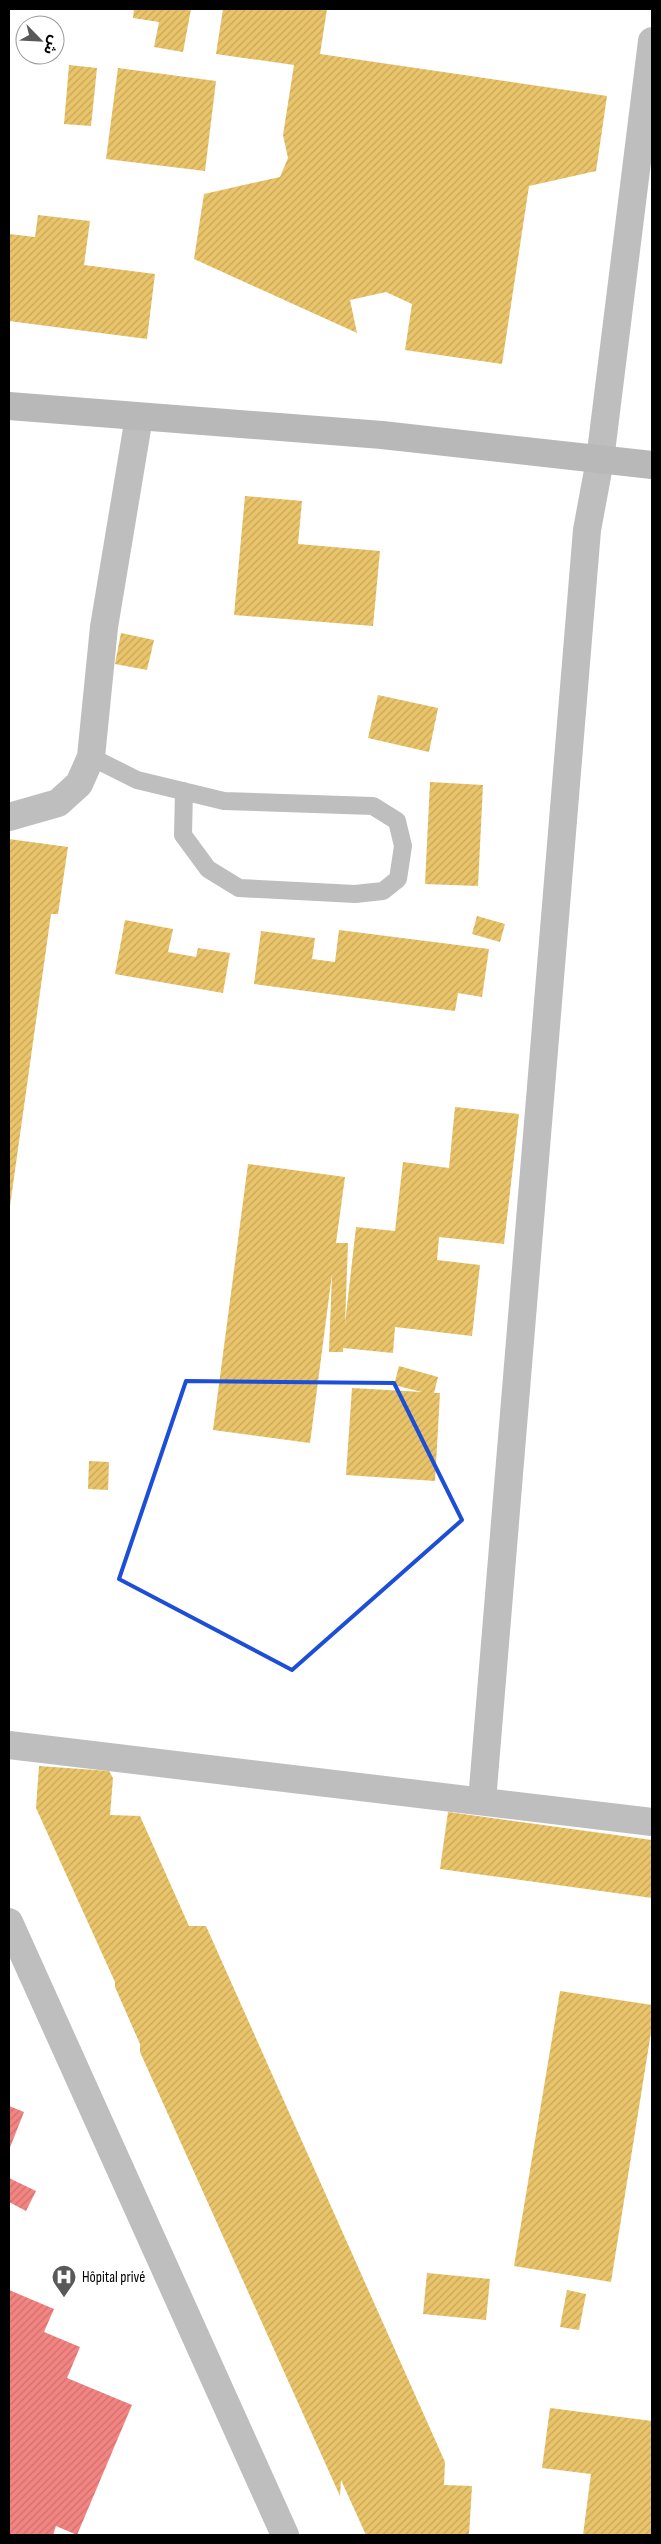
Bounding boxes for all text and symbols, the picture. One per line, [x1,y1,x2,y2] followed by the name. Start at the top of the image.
[15,15,65,65] north arrow
[40,33,63,57] text: ش
[51,2264,77,2298] hospital icon: Hôpital privé
[82,2268,145,2287] place label: Hôpital privé

